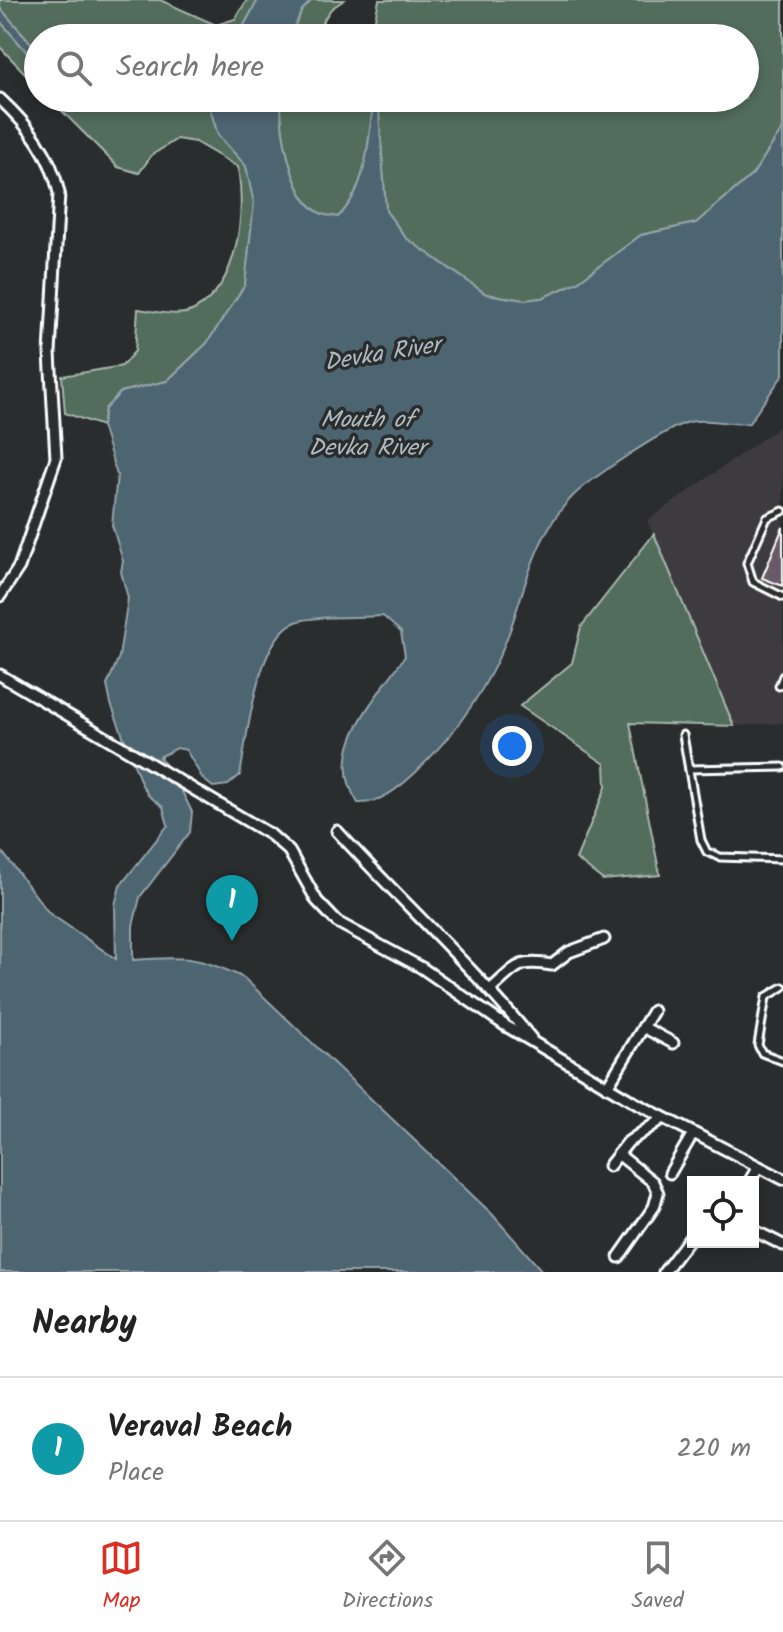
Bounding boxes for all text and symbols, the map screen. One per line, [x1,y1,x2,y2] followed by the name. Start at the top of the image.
[24,24,759,112] search box
[116,44,264,92] text: Search here
[52,46,96,90] icon: search
[321,325,448,383] water label: Devka River
[308,401,431,468] water label: Mouth of Devka River
[492,726,532,766] your location
[206,875,258,941] pin: 1
[687,1176,759,1248] map controls
[687,1176,759,1248] button: locate
[32,1297,137,1351] text: Nearby
[108,1404,292,1452] text: Veraval Beach
[54,1428,62,1470] text: 1
[677,1428,751,1470] text: 220 m
[108,1452,164,1494] text: Place
[99,1536,143,1619] tab: Map
[342,1536,433,1619] tab: Directions
[632,1536,684,1619] tab: Saved

